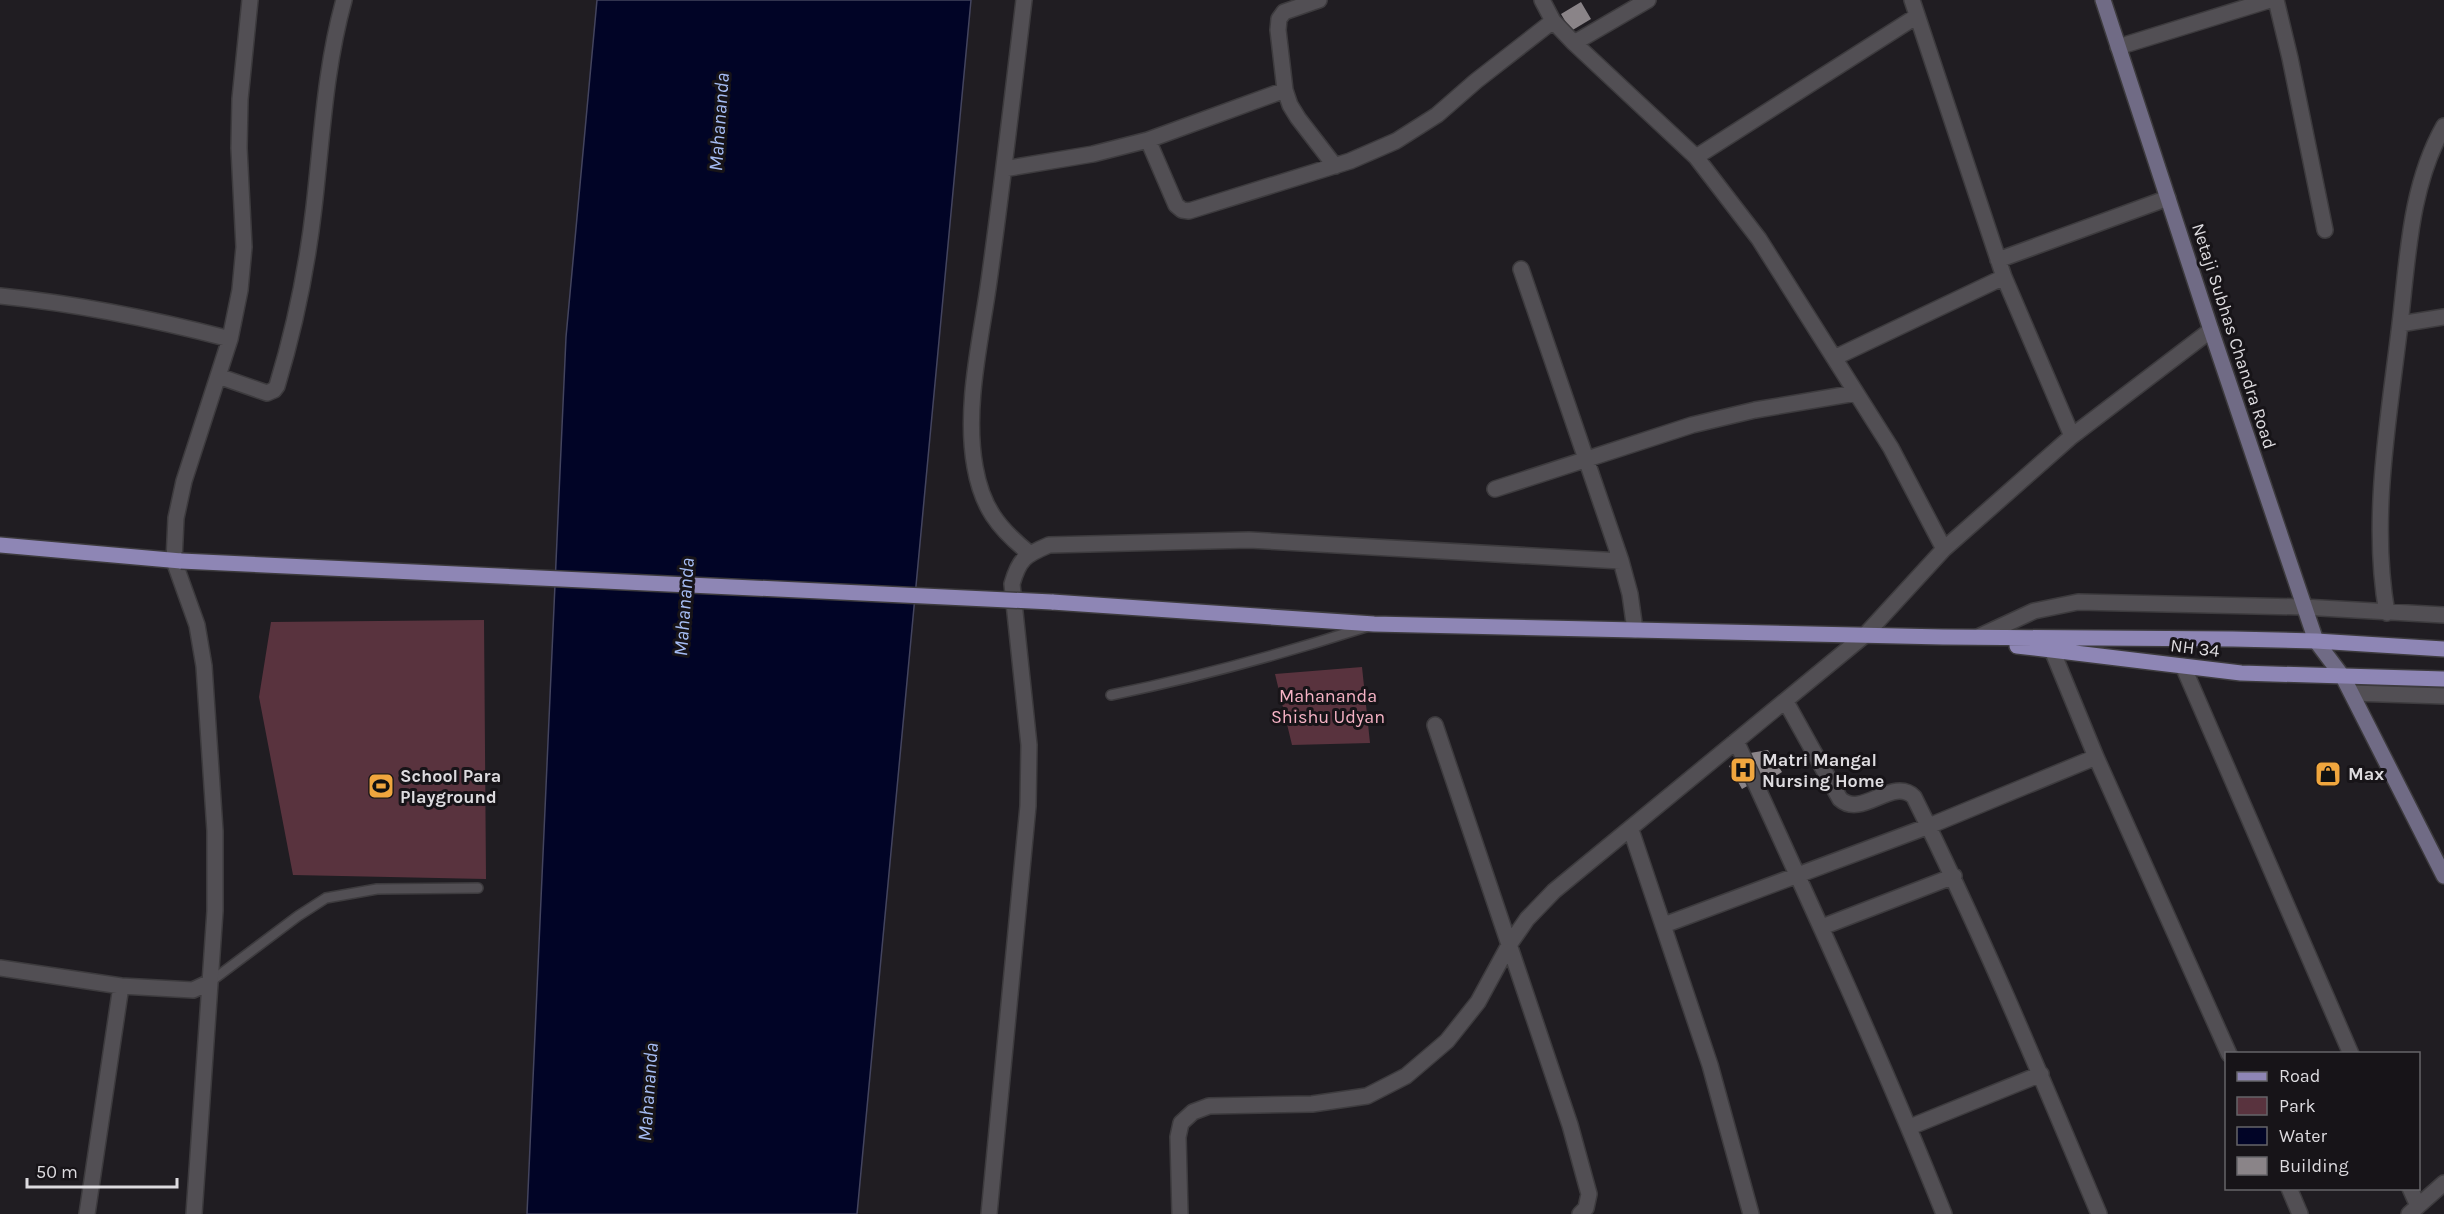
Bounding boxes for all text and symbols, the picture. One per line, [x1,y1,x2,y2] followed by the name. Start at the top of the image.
[704,72,734,172] water label: Mahananda
[2187,220,2281,452] street label: Netaji Subhas Chandra Road
[669,557,699,657] water label: Mahananda
[2169,634,2221,662] street label: NH 34
[1271,685,1385,728] park label: Mahananda Shishu Udyan
[1762,749,1884,792] place label: Matri Mangal Nursing Home
[1728,755,1758,785] hospital icon: Matri Mangal Nursing Home
[2313,759,2343,789] shop icon: Max
[2348,763,2384,785] place label: Max
[400,765,501,808] place label: School Para Playground
[366,771,396,801] sports icon: School Para Playground
[633,1042,663,1142] water label: Mahananda
[2225,1052,2420,1190] legend
[2279,1065,2320,1087] text: Road
[2279,1095,2316,1117] text: Park
[2279,1125,2327,1147] text: Water
[27,1151,177,1189] scale bar
[2279,1155,2349,1177] text: Building
[36,1161,78,1183] text: 50 m

